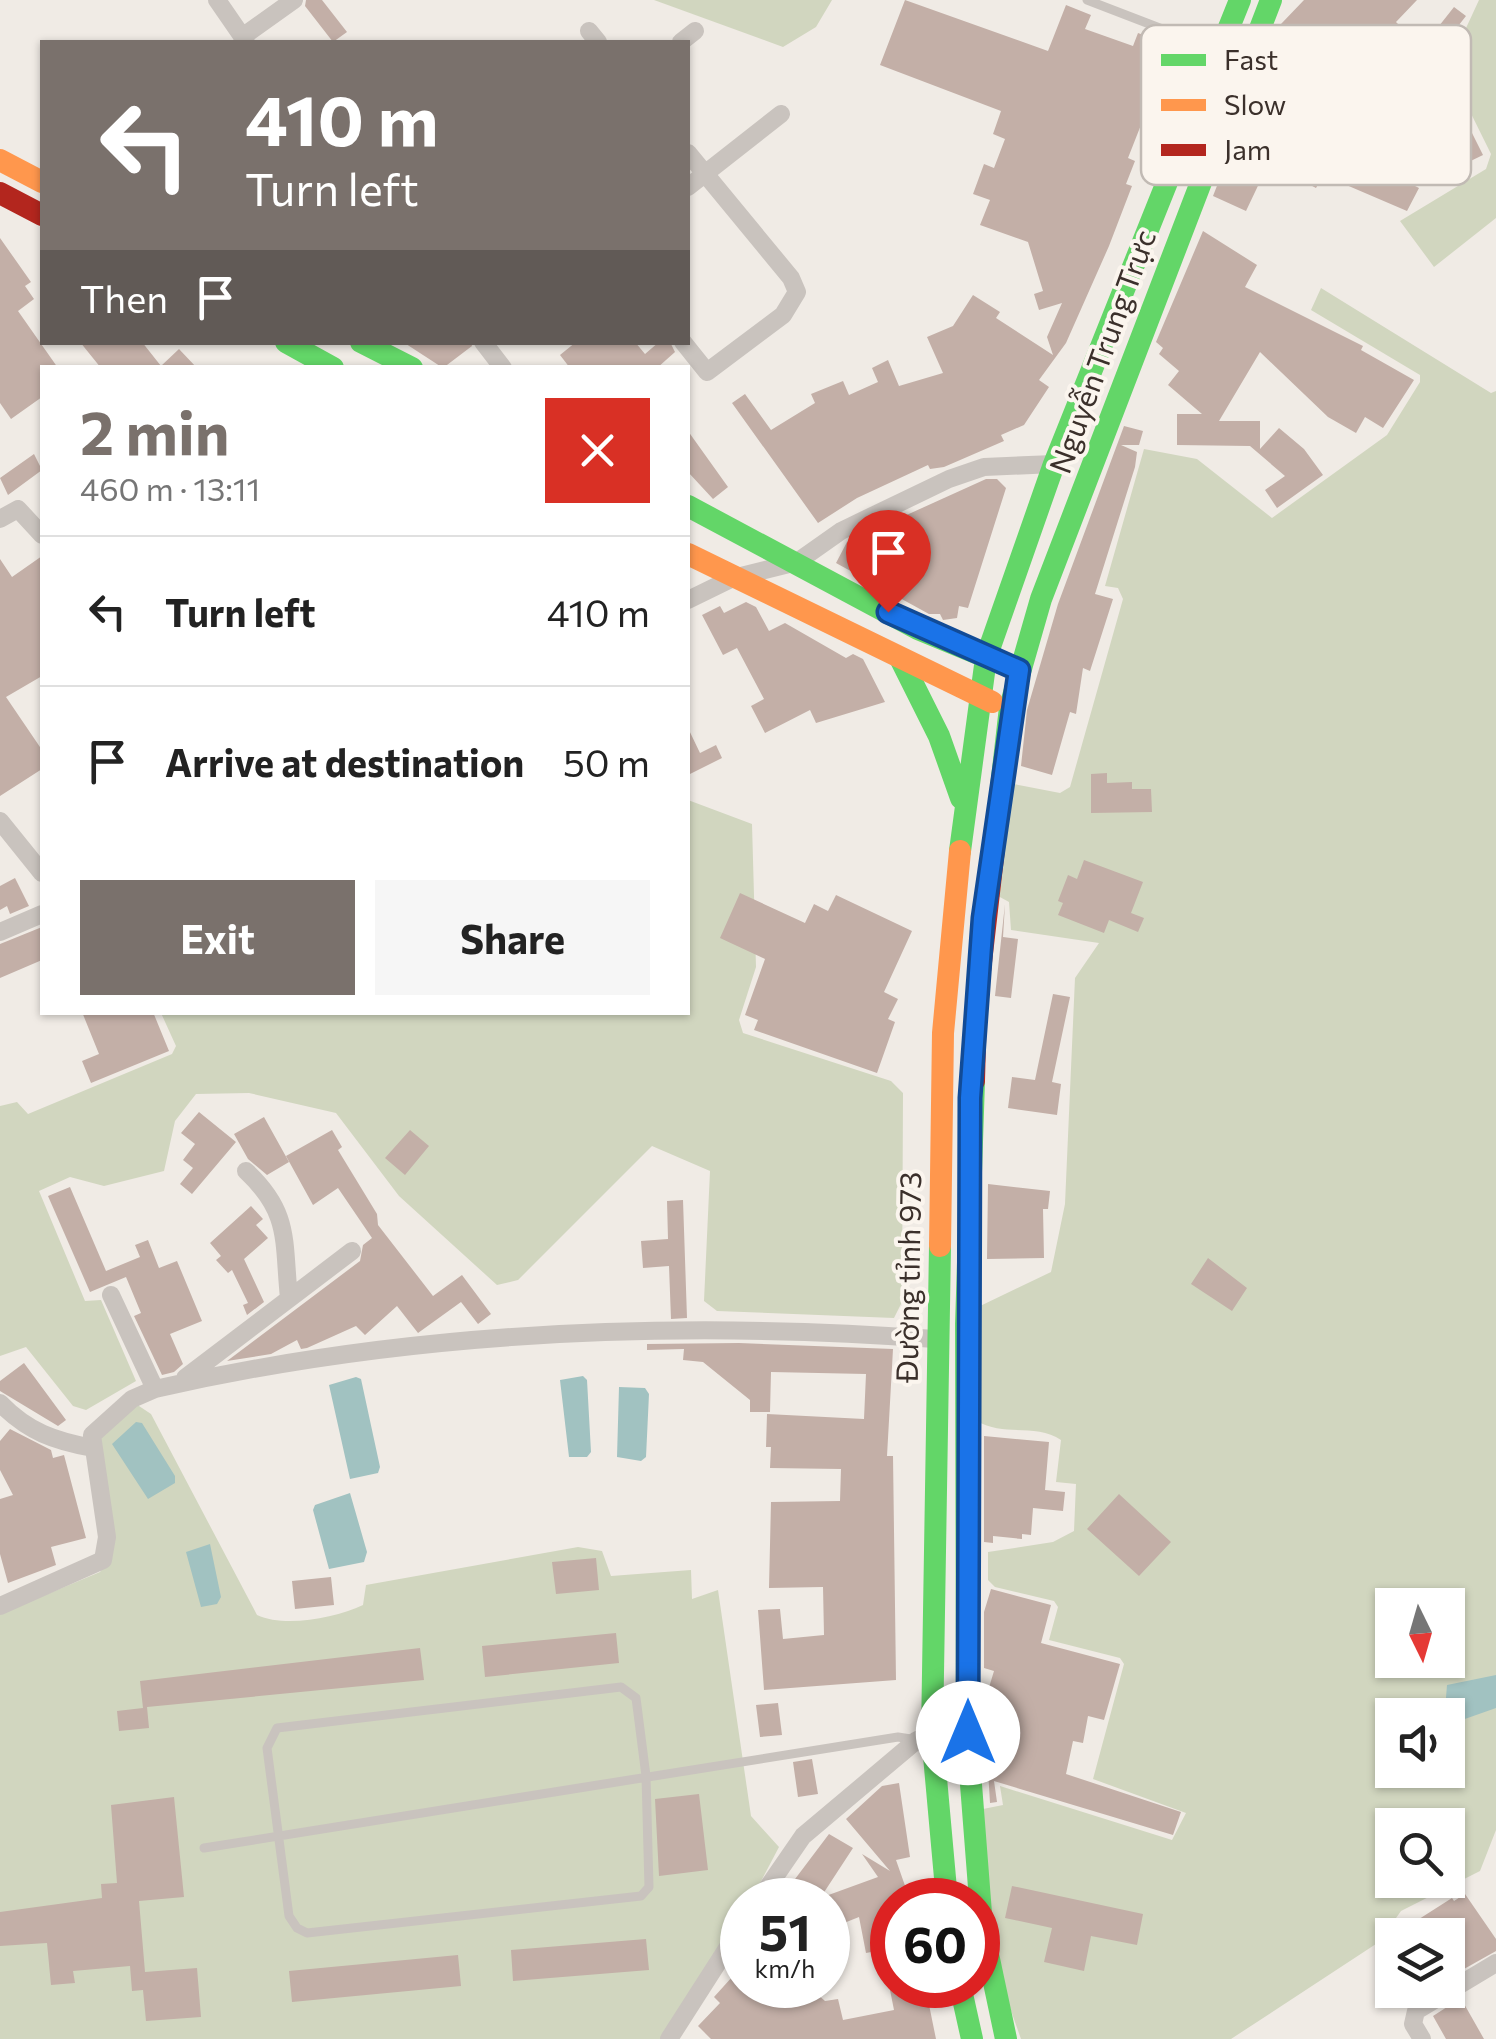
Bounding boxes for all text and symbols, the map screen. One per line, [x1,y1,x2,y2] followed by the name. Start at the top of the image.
[1141,25,1471,185] legend
[1224,42,1278,76] text: Fast
[245,75,438,160] text: 410 m
[80,80,210,210] icon: left
[1224,87,1286,121] text: Slow
[1224,132,1271,166] text: Jam
[245,160,419,215] text: Turn left
[1040,224,1162,478] street label: Nguyễn Trung Trực
[188,270,243,325] icon: arrive
[80,274,168,321] text: Then
[80,394,229,467] text: 2 min
[545,398,650,503] button: close
[80,468,260,508] text: 460 m · 13:11
[846,510,931,613] pin
[861,525,916,580] icon: arrive
[80,584,135,639] icon: left
[165,588,316,635] text: Turn left
[547,588,650,635] text: 410 m
[80,734,135,789] icon: arrive
[165,738,524,785] text: Arrive at destination
[563,738,650,785] text: 50 m
[80,880,355,995] button: Exit
[375,880,650,995] button: Share
[887,1171,927,1384] street label: Đường tỉnh 973
[1375,1588,1465,1678] north arrow
[1375,1588,1465,2008] map controls
[916,1681,1020,1785] position arrow
[1375,1698,1465,1788] button: sound
[1375,1808,1465,1898] button: search
[870,1878,1000,2008] speed limit sign: 60
[759,1900,811,1961] text: 51
[1375,1918,1465,2008] button: layers
[755,1953,815,1983] text: km/h

